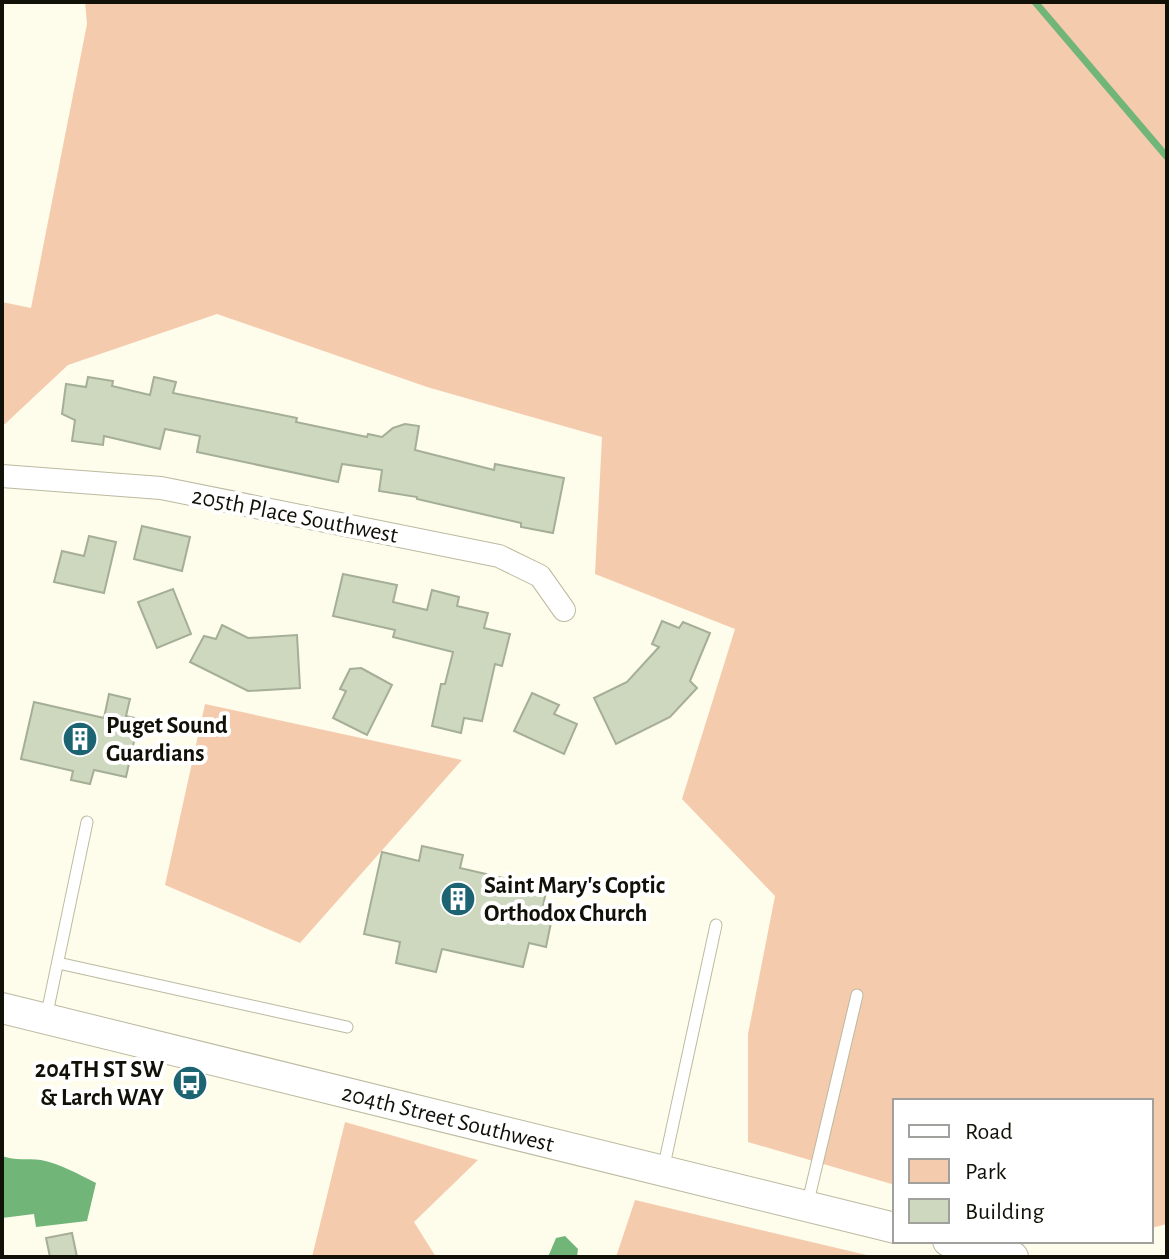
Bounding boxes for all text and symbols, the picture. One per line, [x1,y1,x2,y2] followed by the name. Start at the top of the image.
[190,484,400,548] street label: 205th Place Southwest
[106,714,228,766] place label: Puget Sound Guardians
[61,720,99,758] building icon: Puget Sound Guardians
[484,874,665,926] place label: Saint Mary's Coptic Orthodox Church
[439,880,477,918] building icon: Saint Mary's Coptic Orthodox Church
[35,1058,165,1110] place label: 204TH ST SW & Larch WAY
[171,1064,209,1102] bus stop icon: 204TH ST SW & Larch WAY
[339,1081,557,1157] street label: 204th Street Southwest
[893,1099,1153,1243] legend
[965,1120,1013,1144] text: Road
[965,1160,1006,1184] text: Park
[965,1200,1044,1224] text: Building

